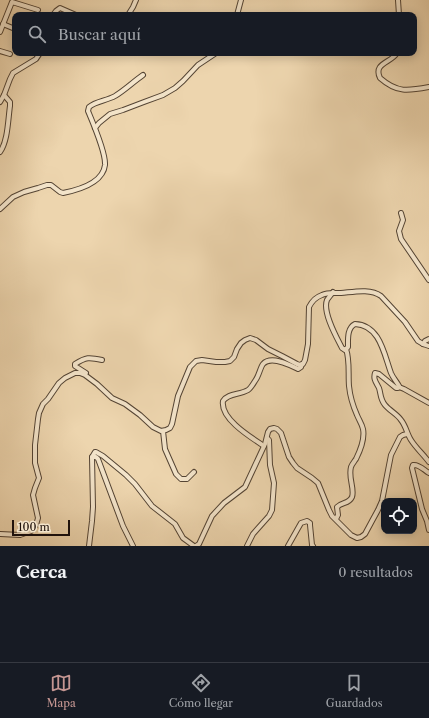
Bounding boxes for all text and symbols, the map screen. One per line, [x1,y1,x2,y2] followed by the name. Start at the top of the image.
[12,12,417,56] search box
[26,23,48,45] icon: search
[58,25,141,44] text: Buscar aquí
[381,498,417,534] map controls
[381,498,417,534] button: locate
[12,518,70,537] scale bar
[18,520,50,534] text: 100 m
[16,562,67,582] text: Cerca
[338,564,413,580] text: 0 resultados
[46,672,76,710] tab: Mapa
[169,672,233,710] tab: Cómo llegar
[326,672,383,710] tab: Guardados

